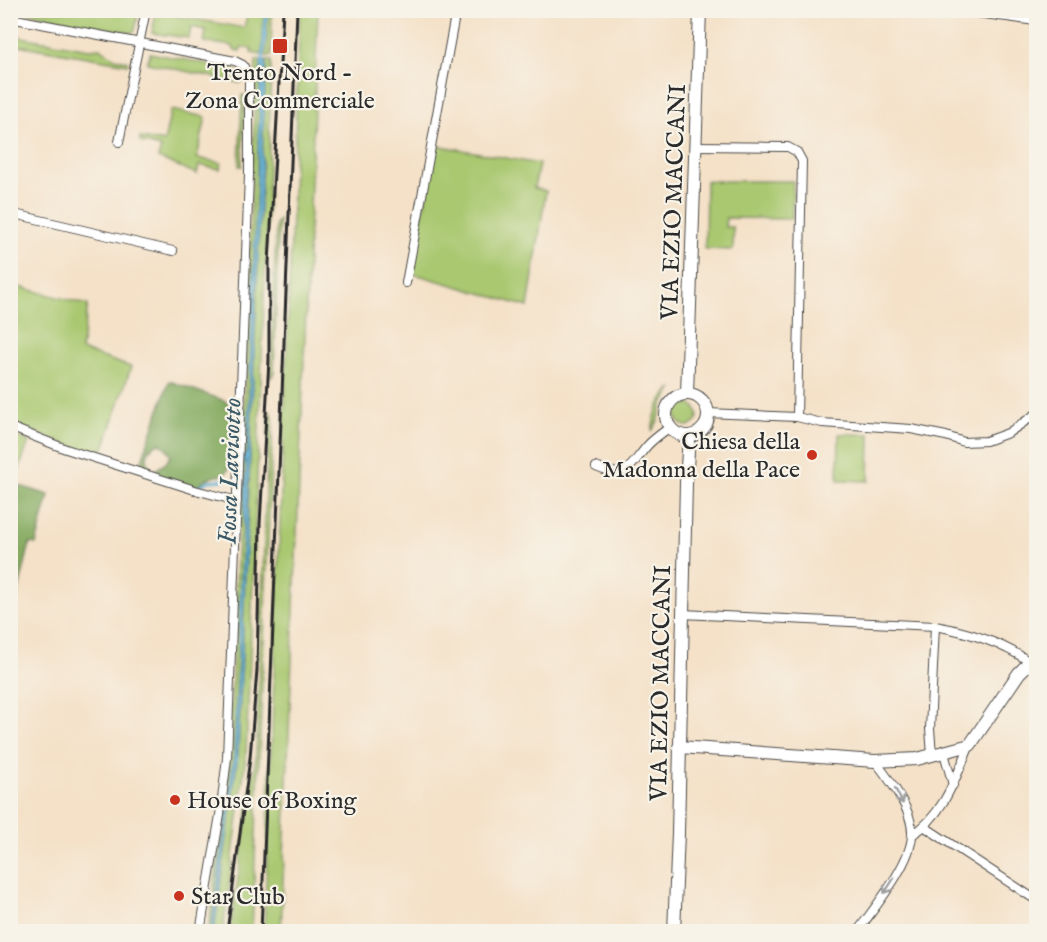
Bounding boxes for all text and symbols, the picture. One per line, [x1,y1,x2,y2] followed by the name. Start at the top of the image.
[271,37,289,55] marker: Trento Nord - Zona Commerciale
[185,58,375,117] place label: Trento Nord - Zona Commerciale
[655,84,694,322] street label: VIA EZIO MACCANI
[211,397,250,545] water label: Fossa Lavisotto
[602,427,801,486] place label: Chiesa della Madonna della Pace
[805,448,819,462] marker: Chiesa della Madonna della Pace
[644,565,679,802] street label: VIA EZIO MACCANI
[187,786,357,817] place label: House of Boxing
[893,787,905,804] one-way arrow
[168,793,182,807] marker: House of Boxing
[883,877,895,893] one-way arrow
[191,882,285,913] place label: Star Club
[172,889,186,903] marker: Star Club

